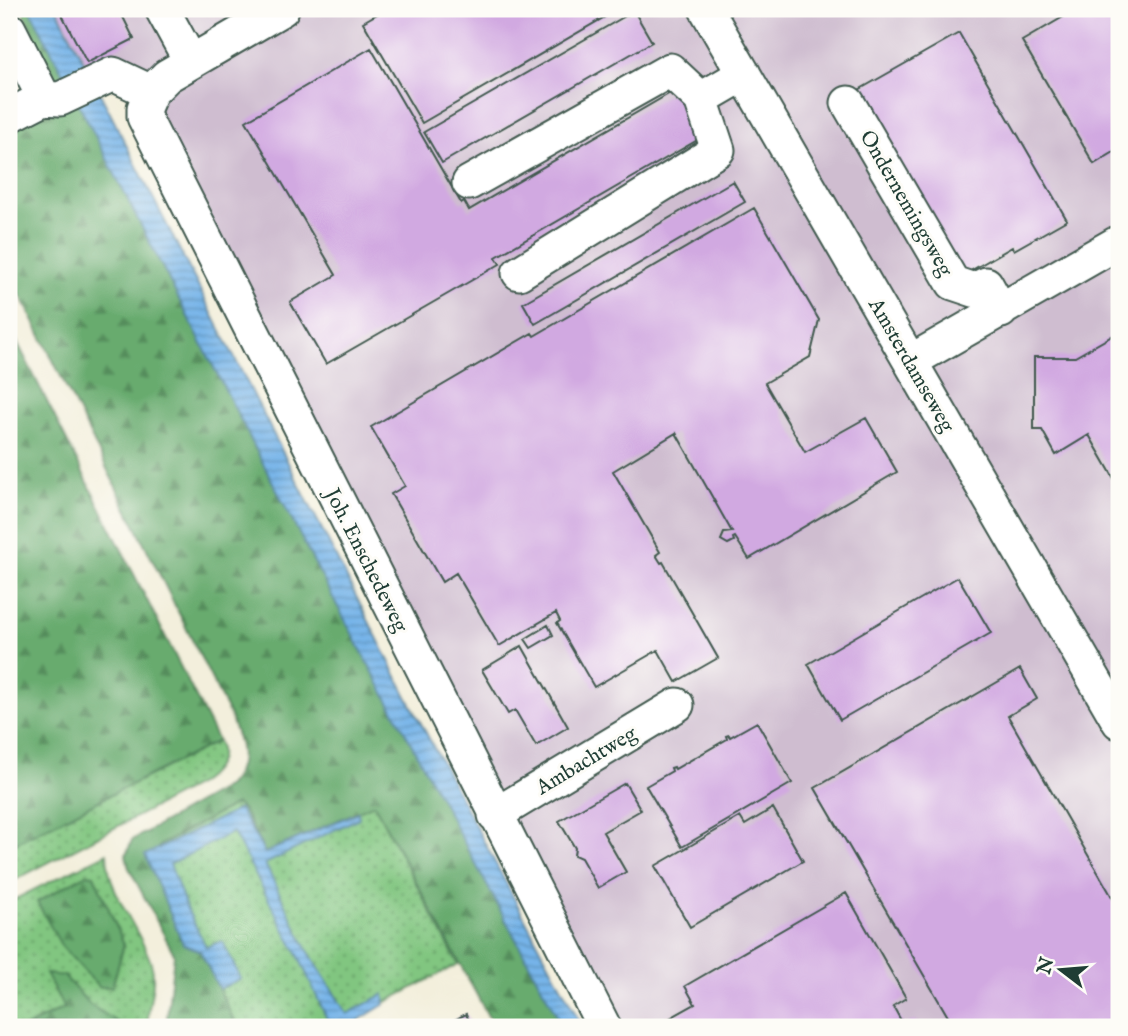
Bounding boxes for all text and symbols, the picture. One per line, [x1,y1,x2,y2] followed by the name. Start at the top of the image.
[853,126,959,282] street label: Ondernemingsweg
[861,293,960,438] street label: Amsterdamseweg
[317,482,414,638] street label: Joh. Enschedeweg
[531,720,643,802] street label: Ambachtweg
[1026,934,1096,1004] north arrow
[1033,954,1061,978] text: N

